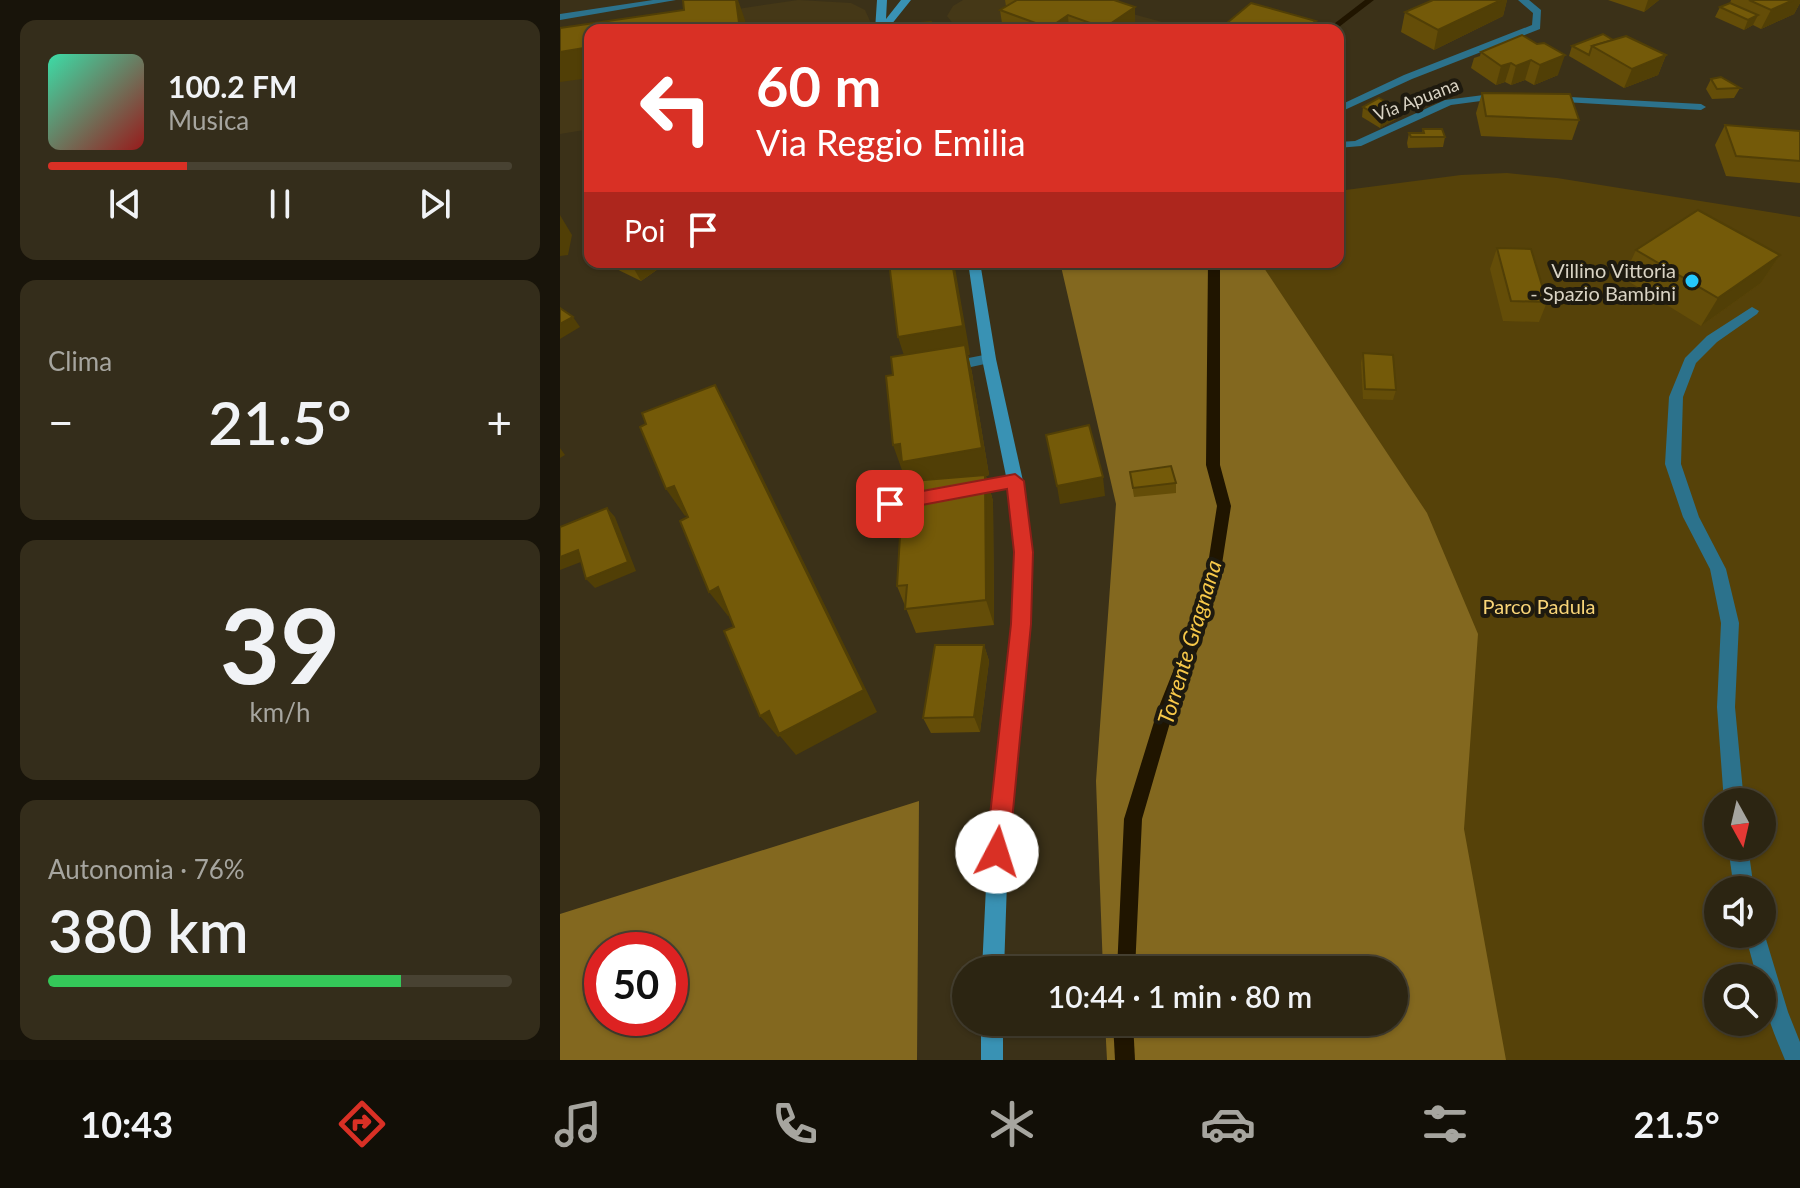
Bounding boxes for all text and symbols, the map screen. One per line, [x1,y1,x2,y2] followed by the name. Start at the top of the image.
[756,52,881,119] text: 60 m
[624,56,728,160] icon: left
[168,68,297,104] text: 100.2 FM
[1370,73,1462,125] street label: Via Apuana
[168,104,249,136] text: Musica
[756,120,1026,164] text: Via Reggio Emilia
[103,182,147,226] icon: previous
[258,182,302,226] icon: pause
[413,182,457,226] icon: next
[681,208,725,252] icon: arrive
[624,212,665,248] text: Poi
[1530,258,1676,305] place label: Villino Vittoria - Spazio Bambini
[1683,272,1701,290] marker: Villino Vittoria - Spazio Bambini
[48,345,112,377] text: Clima
[208,386,352,458] text: 21.5°
[48,396,74,448] text: −
[486,396,512,448] text: +
[856,470,924,538] pin
[868,482,912,526] icon: arrive
[1151,557,1227,727] water label: Torrente Gragnana
[220,581,340,706] text: 39
[1483,594,1595,618] park label: Parco Padula
[250,696,310,728] text: km/h
[1704,788,1776,860] north arrow
[1704,788,1776,1036] map controls
[955,810,1039,894] position arrow
[48,853,245,885] text: Autonomia · 76%
[1704,876,1776,948] button: sound
[48,894,249,966] text: 380 km
[584,932,688,1036] speed limit sign: 50
[1704,964,1776,1036] button: search
[1048,978,1312,1014] text: 10:44 · 1 min · 80 m
[334,1096,390,1152] icon: directions
[550,1096,606,1152] icon: music
[767,1096,823,1152] icon: phone
[984,1096,1040,1152] icon: climate
[1200,1096,1256,1152] icon: car
[1417,1096,1473,1152] icon: filters
[80,1102,173,1146] text: 10:43
[1633,1102,1720,1146] text: 21.5°

